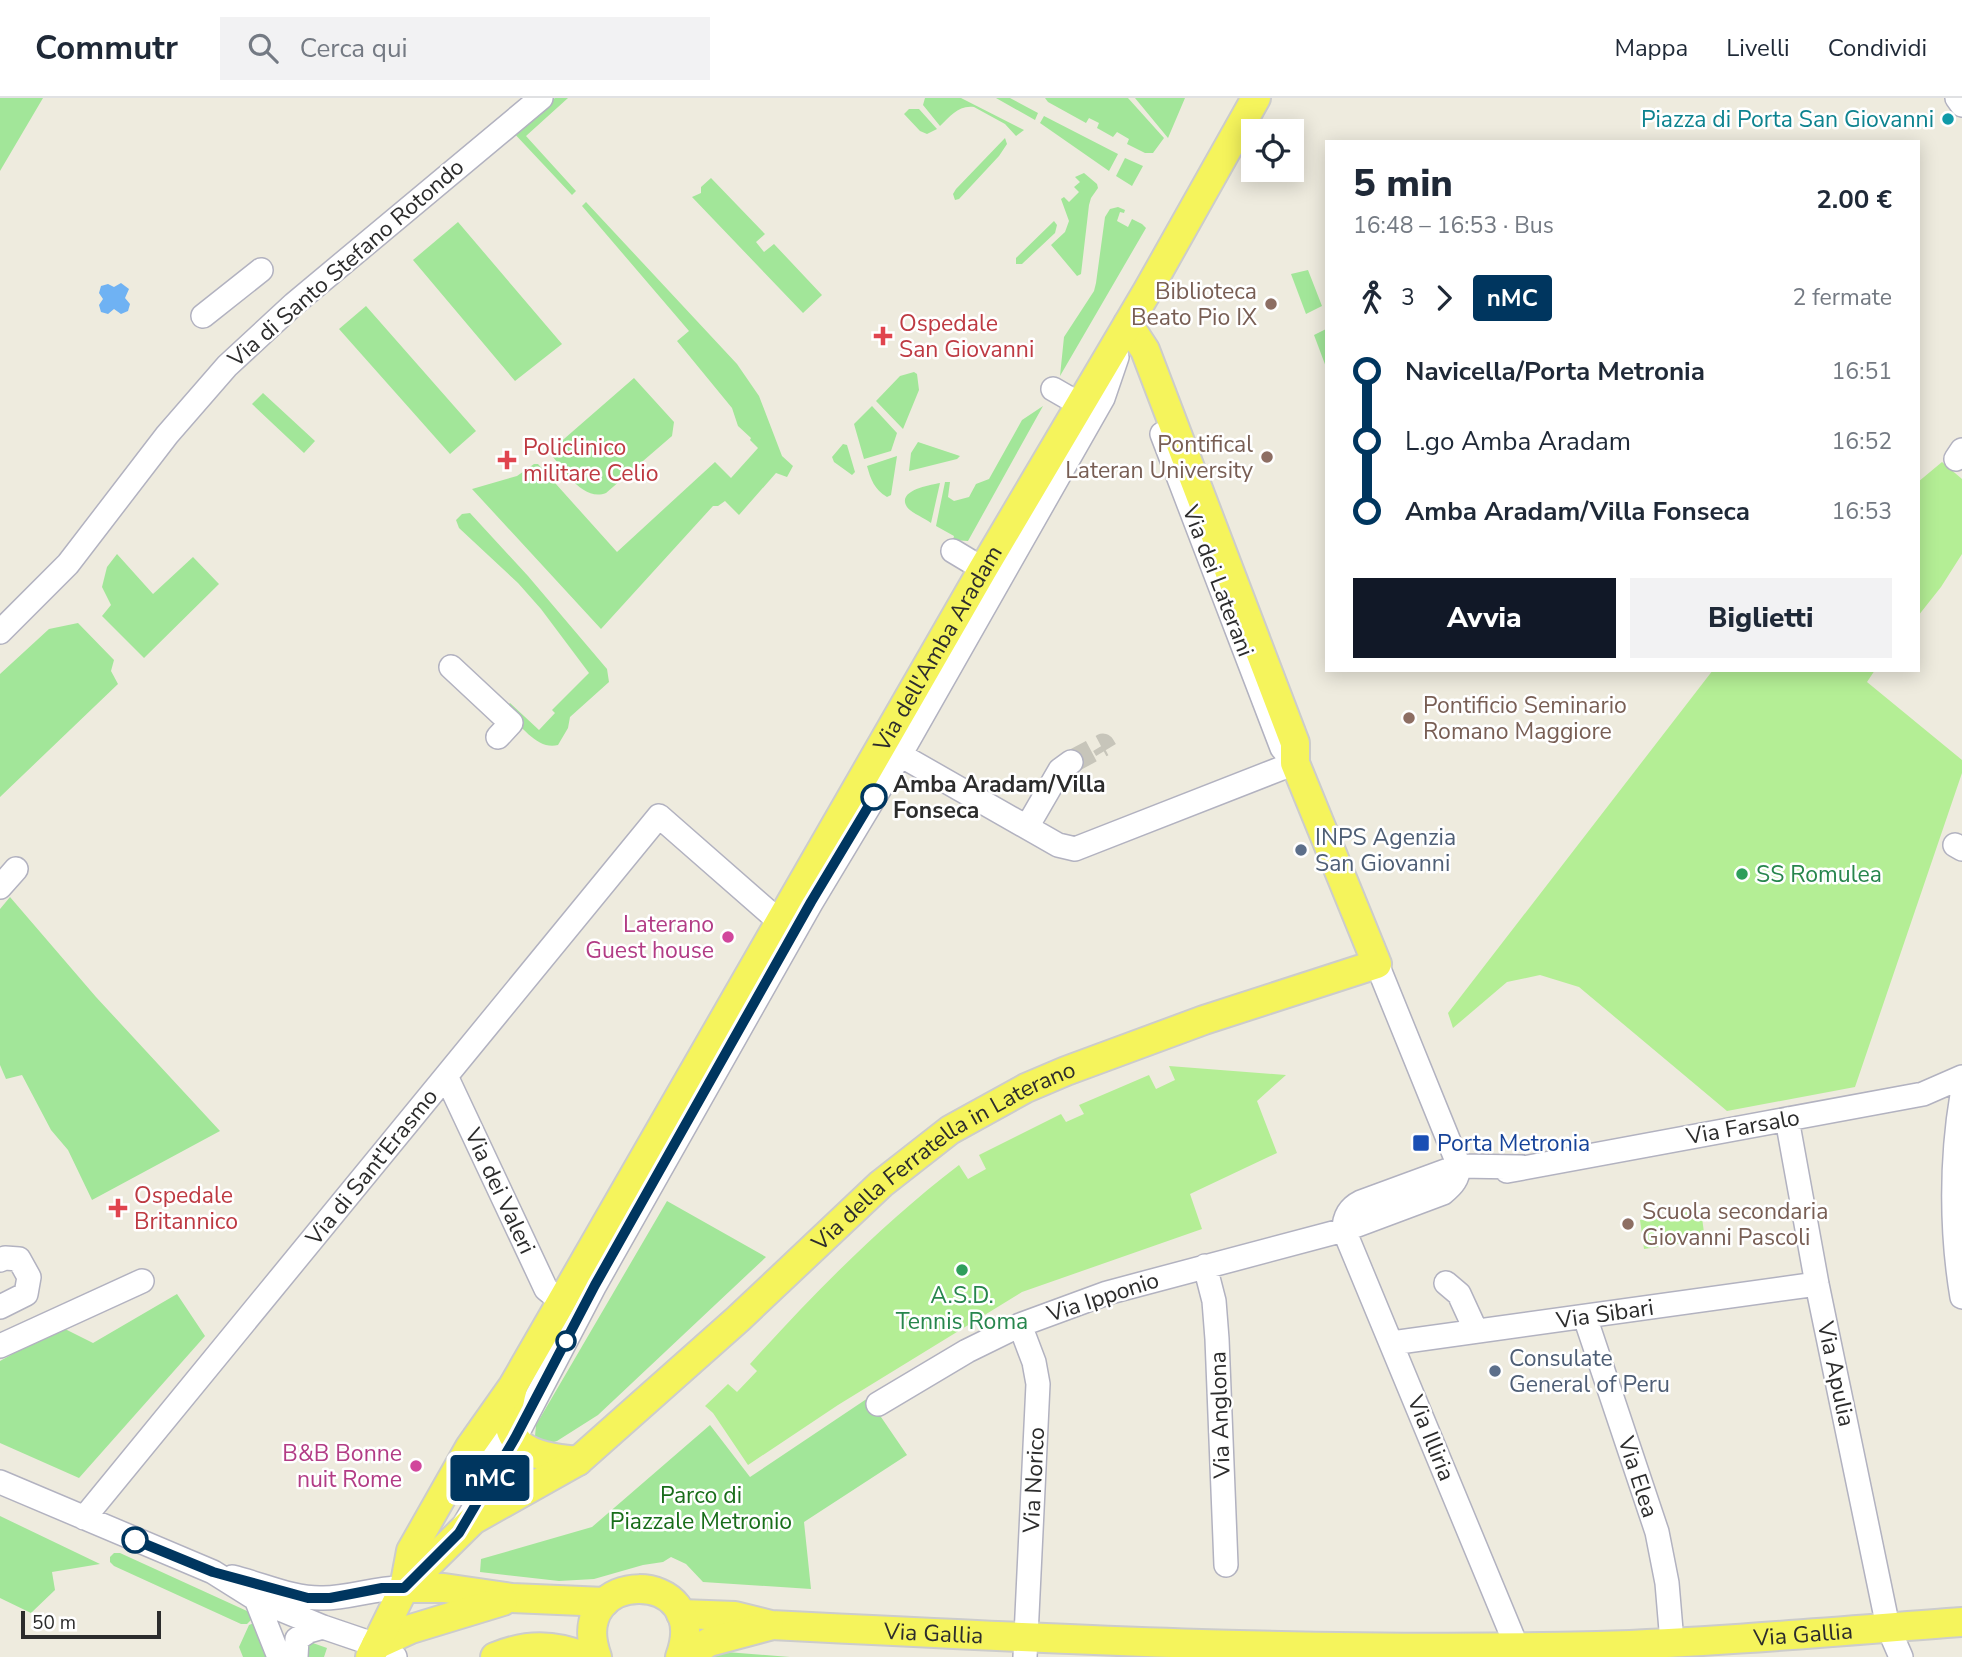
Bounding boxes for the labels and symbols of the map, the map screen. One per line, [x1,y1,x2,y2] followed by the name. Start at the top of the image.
[1641,104,1934,135] place label: Piazza di Porta San Giovanni
[1940,111,1956,127] marker: Piazza di Porta San Giovanni
[221,152,471,375] street label: Via di Santo Stefano Rotondo
[1131,276,1257,333] place label: Biblioteca Beato Pio IX
[1263,296,1279,312] marker: Biblioteca Beato Pio IX
[899,308,1034,365] place label: Ospedale San Giovanni
[873,326,893,346] marker: Ospedale San Giovanni
[1065,429,1253,486] place label: Pontifical Lateran University
[523,432,658,489] place label: Policlinico militare Celio
[1259,449,1275,465] marker: Pontifical Lateran University
[497,450,517,470] marker: Policlinico militare Celio
[1175,500,1261,661] street label: Via dei Laterani
[865,539,1009,758] street label: Via dell'Amba Aradam
[1423,690,1627,747] place label: Pontificio Seminario Romano Maggiore
[1401,710,1417,726] marker: Pontificio Seminario Romano Maggiore
[893,769,1106,826] place label: Amba Aradam/Villa Fonseca
[861,784,887,810] marker: Amba Aradam/Villa Fonseca
[1315,822,1456,879] place label: INPS Agenzia San Giovanni
[1293,842,1309,858] marker: INPS Agenzia San Giovanni
[1756,859,1882,890] place label: SS Romulea
[1734,866,1750,882] marker: SS Romulea
[585,909,714,966] place label: Laterano Guest house
[720,929,736,945] marker: Laterano Guest house
[804,1053,1080,1258] street label: Via della Ferratella in Laterano
[298,1082,445,1253] street label: Via di Sant'Erasmo
[1683,1102,1802,1152] street label: Via Farsalo
[457,1122,543,1259] street label: Via dei Valeri
[1437,1128,1590,1159] place label: Porta Metronia
[1411,1133,1431,1153] marker: Porta Metronia
[134,1180,238,1237] place label: Ospedale Britannico
[1642,1196,1828,1253] place label: Scuola secondaria Giovanni Pascoli
[108,1198,128,1218] marker: Ospedale Britannico
[1620,1216,1636,1232] marker: Scuola secondaria Giovanni Pascoli
[954,1262,970,1278] marker: A.S.D. Tennis Roma
[1042,1264,1163,1330] street label: Via Ipponio
[896,1280,1028,1337] place label: A.S.D. Tennis Roma
[1553,1292,1656,1336] street label: Via Sibari
[1810,1318,1862,1429] street label: Via Apulia
[556,1331,576,1351] unlabelled marker
[1509,1343,1670,1400] place label: Consulate General of Peru
[1202,1351,1238,1480] street label: Via Anglona
[1487,1363,1503,1379] marker: Consulate General of Peru
[1399,1390,1462,1485] street label: Via Illiria
[1016,1426,1052,1535] street label: Via Norico
[1610,1431,1666,1522] street label: Via Elea
[282,1438,402,1495] place label: B&B Bonne nuit Rome
[450,1455,530,1501] line badge: nMC
[408,1458,424,1474] marker: B&B Bonne nuit Rome
[610,1480,792,1537] park label: Parco di Piazzale Metronio
[122,1527,148,1553] unlabelled marker
[21,1608,161,1640] scale bar
[882,1615,984,1651] street label: Via Gallia
[1751,1615,1854,1653] street label: Via Gallia

